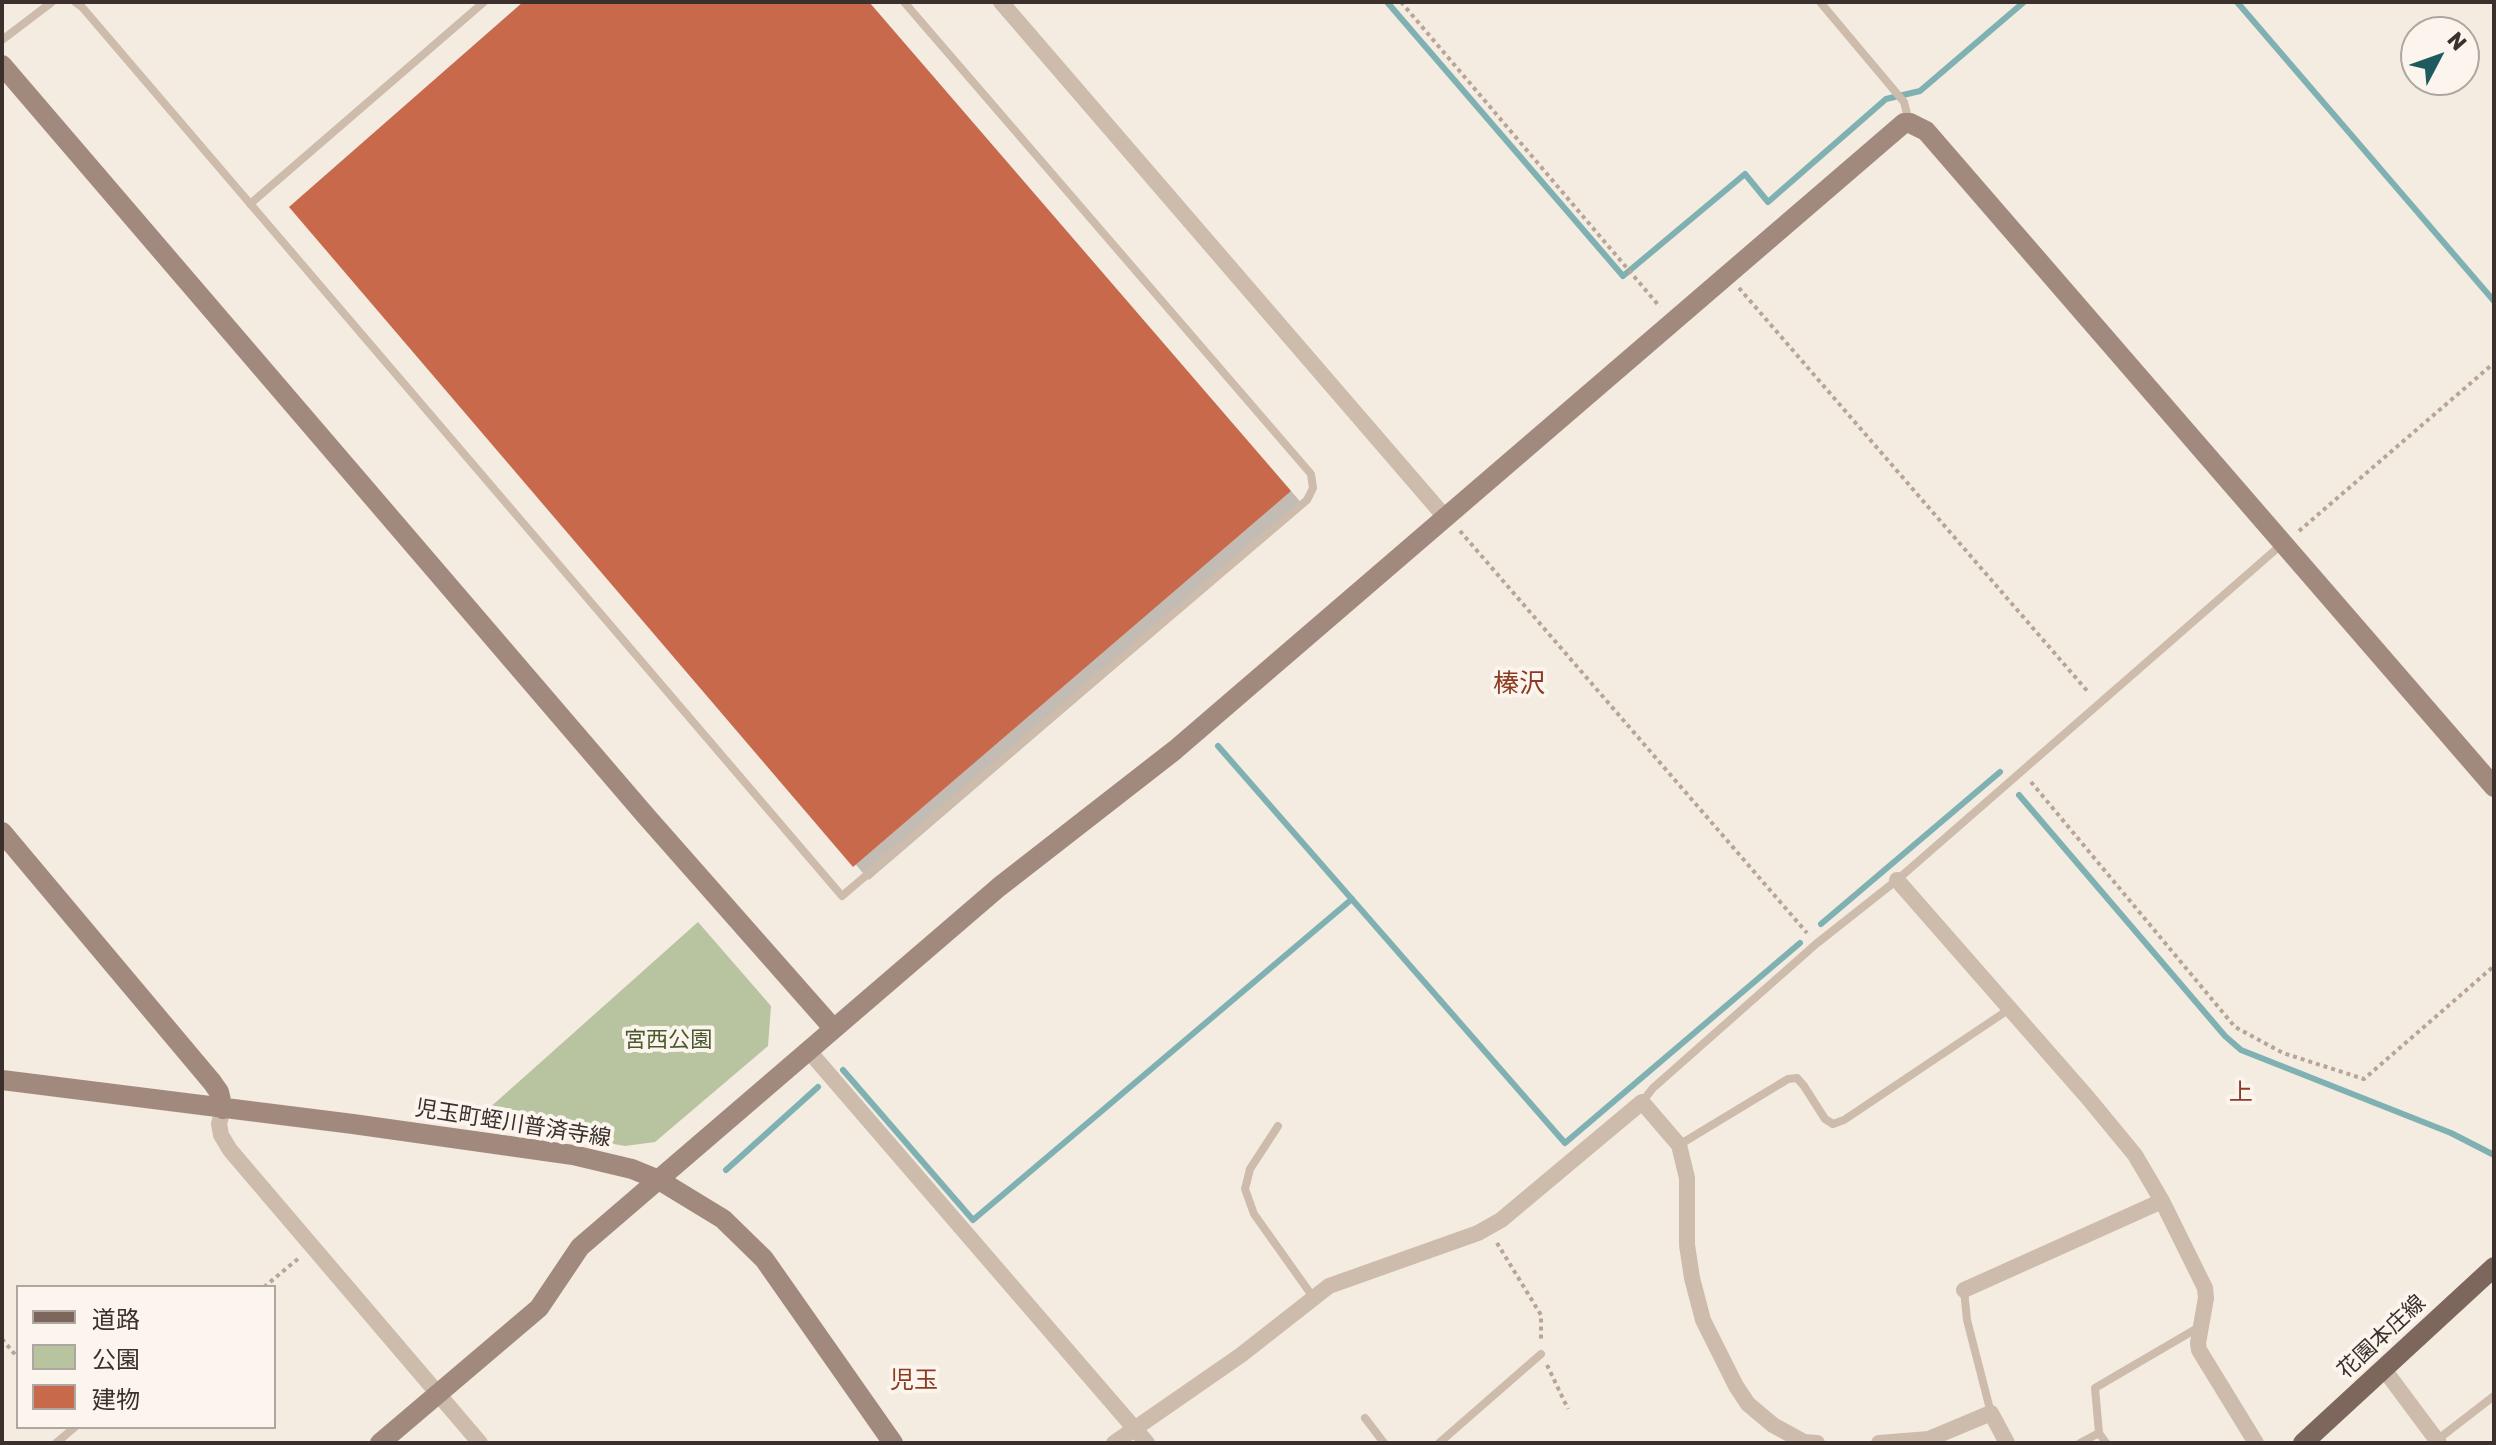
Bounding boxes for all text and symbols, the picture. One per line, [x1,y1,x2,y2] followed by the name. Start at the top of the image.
[2400,16,2480,96] north arrow
[2442,26,2472,56] text: N
[1493,668,1545,700] district label: 榛沢
[624,1028,712,1054] park label: 宮西公園
[2229,1079,2253,1107] district label: 上
[413,1095,613,1153] street label: 児玉町蛭川普済寺線
[16,1285,276,1429] legend
[2333,1290,2431,1384] street label: 花園本庄線
[92,1306,140,1334] text: 道路
[92,1346,140,1374] text: 公園
[890,1367,938,1395] district label: 児玉
[92,1386,140,1414] text: 建物

